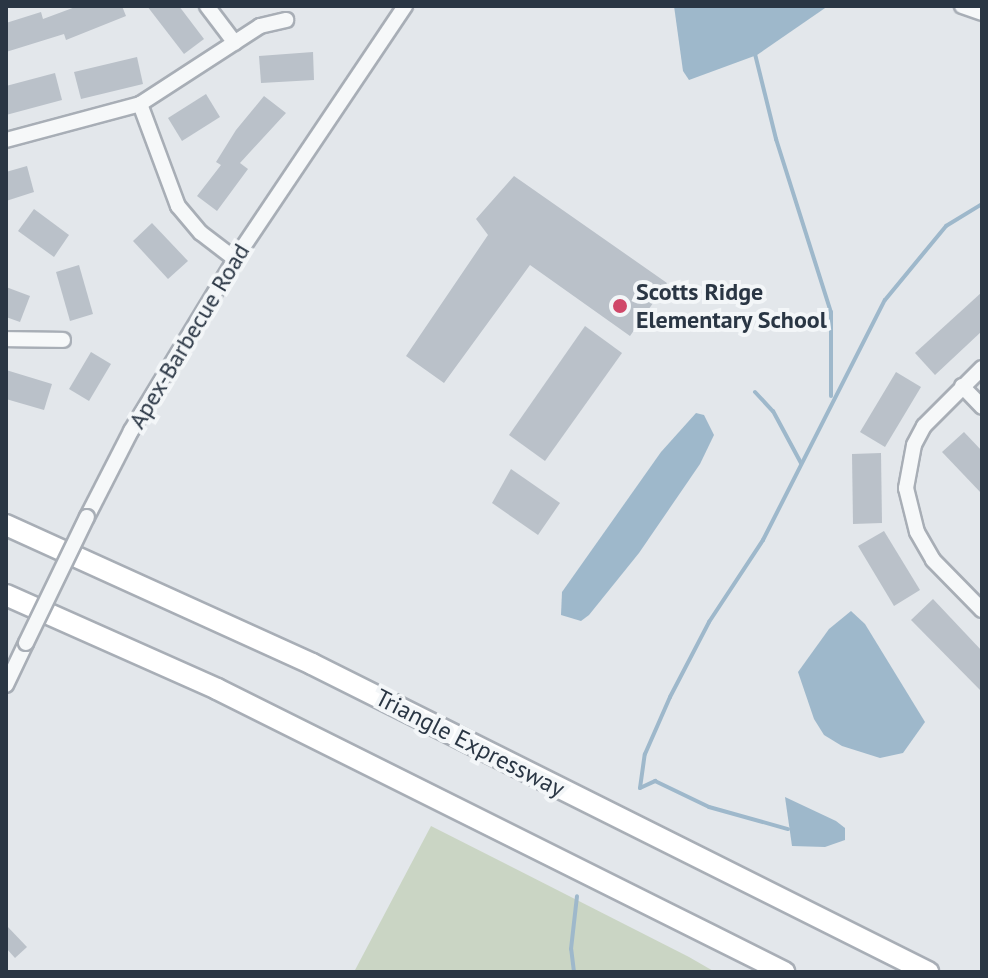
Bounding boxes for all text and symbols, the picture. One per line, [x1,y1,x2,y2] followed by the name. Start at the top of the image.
[122,238,256,434] street label: Apex-Barbecue Road
[636,278,828,334] place label: Scotts Ridge Elementary School
[611,297,629,315] marker: Scotts Ridge Elementary School
[371,683,569,803] street label: Triangle Expressway

